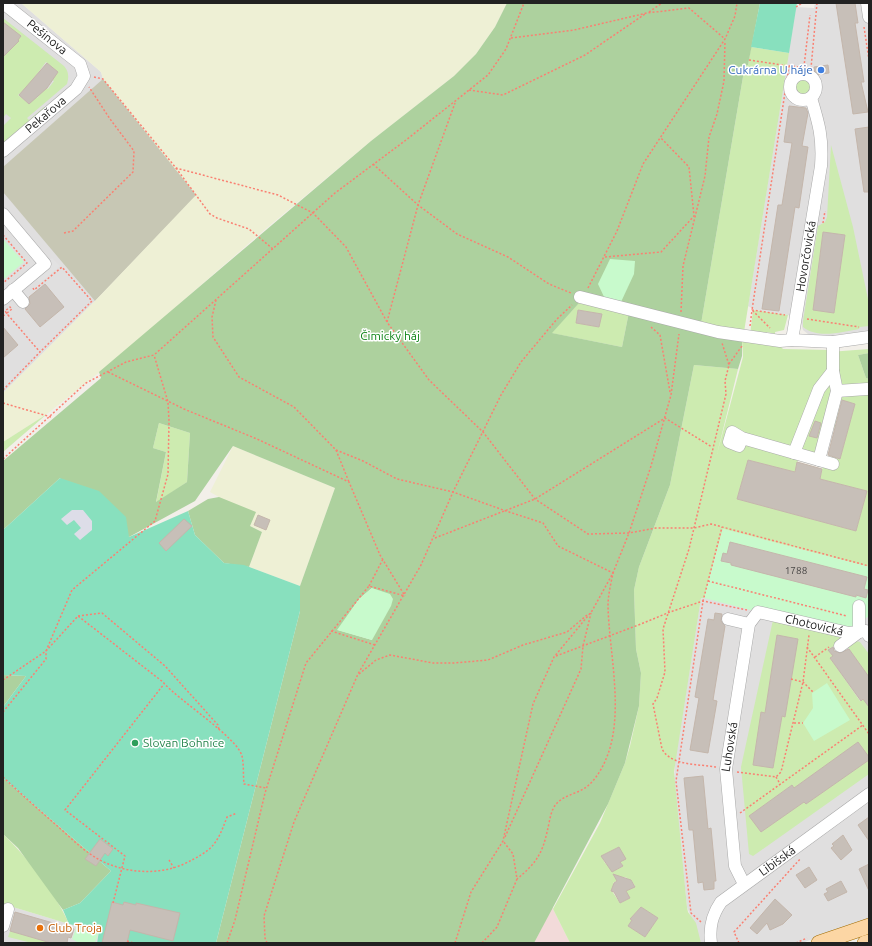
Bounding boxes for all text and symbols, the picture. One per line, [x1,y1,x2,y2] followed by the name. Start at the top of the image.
[25,17,70,57] street label: Pešinova
[728,63,813,76] place label: Cukrárna U háje
[816,65,826,75] marker: Cukrárna U háje
[22,93,68,135] street label: Pekařova
[793,220,818,293] street label: Hovorčovická
[360,329,420,342] park label: Čimický háj
[785,565,808,576] house number: 1788
[784,611,845,638] street label: Chotovická
[719,721,739,773] street label: Luhovská
[143,736,224,749] place label: Slovan Bohnice
[130,738,140,748] marker: Slovan Bohnice
[756,843,798,878] street label: Libišská
[48,921,102,934] place label: Club Troja
[35,923,45,933] marker: Club Troja

